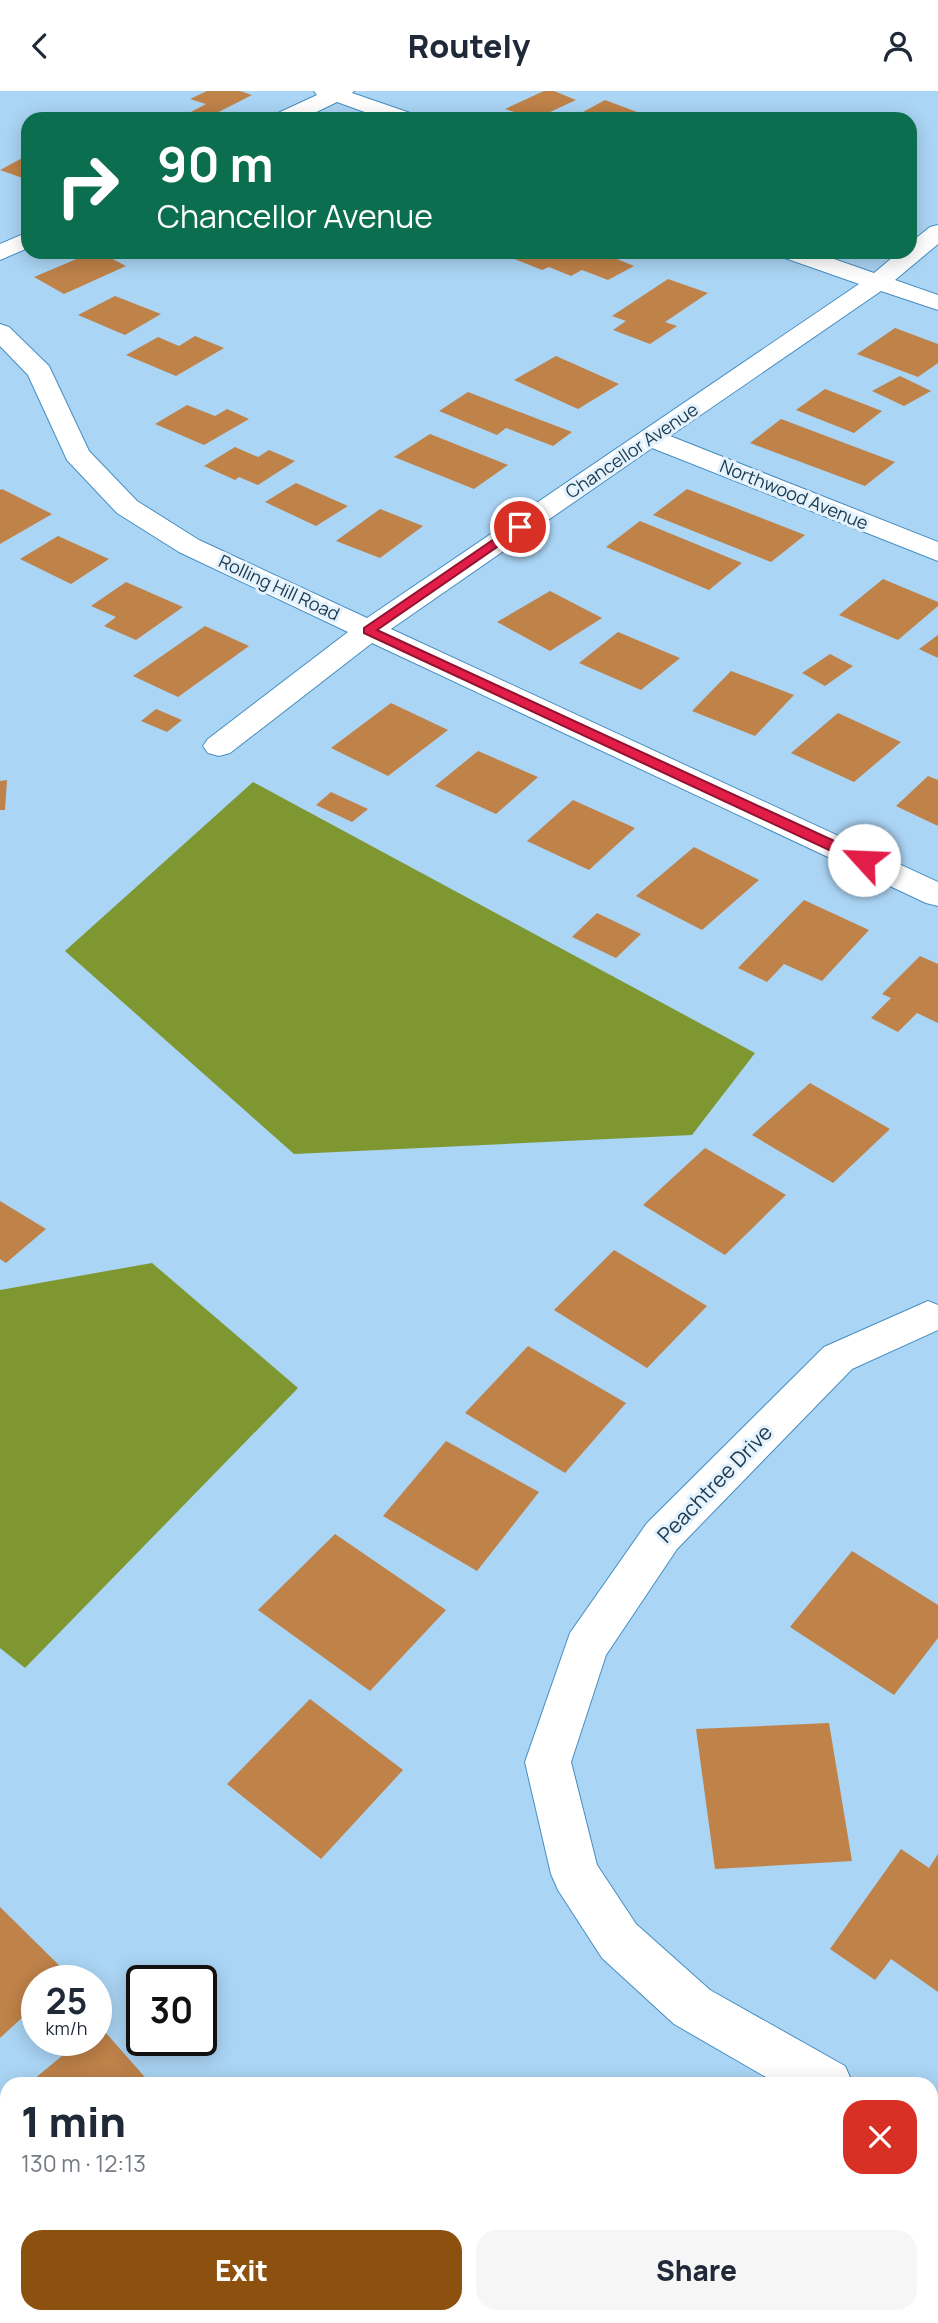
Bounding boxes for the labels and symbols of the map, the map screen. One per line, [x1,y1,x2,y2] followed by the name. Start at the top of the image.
[560,397,702,504] street label: Chancellor Avenue
[717,453,872,535] street label: Northwood Avenue
[490,497,550,557] pin
[215,549,344,626] street label: Rolling Hill Road
[827,823,901,897] position arrow
[651,1418,778,1548] street label: Peachtree Drive
[126,1965,217,2056] speed limit sign: 30

